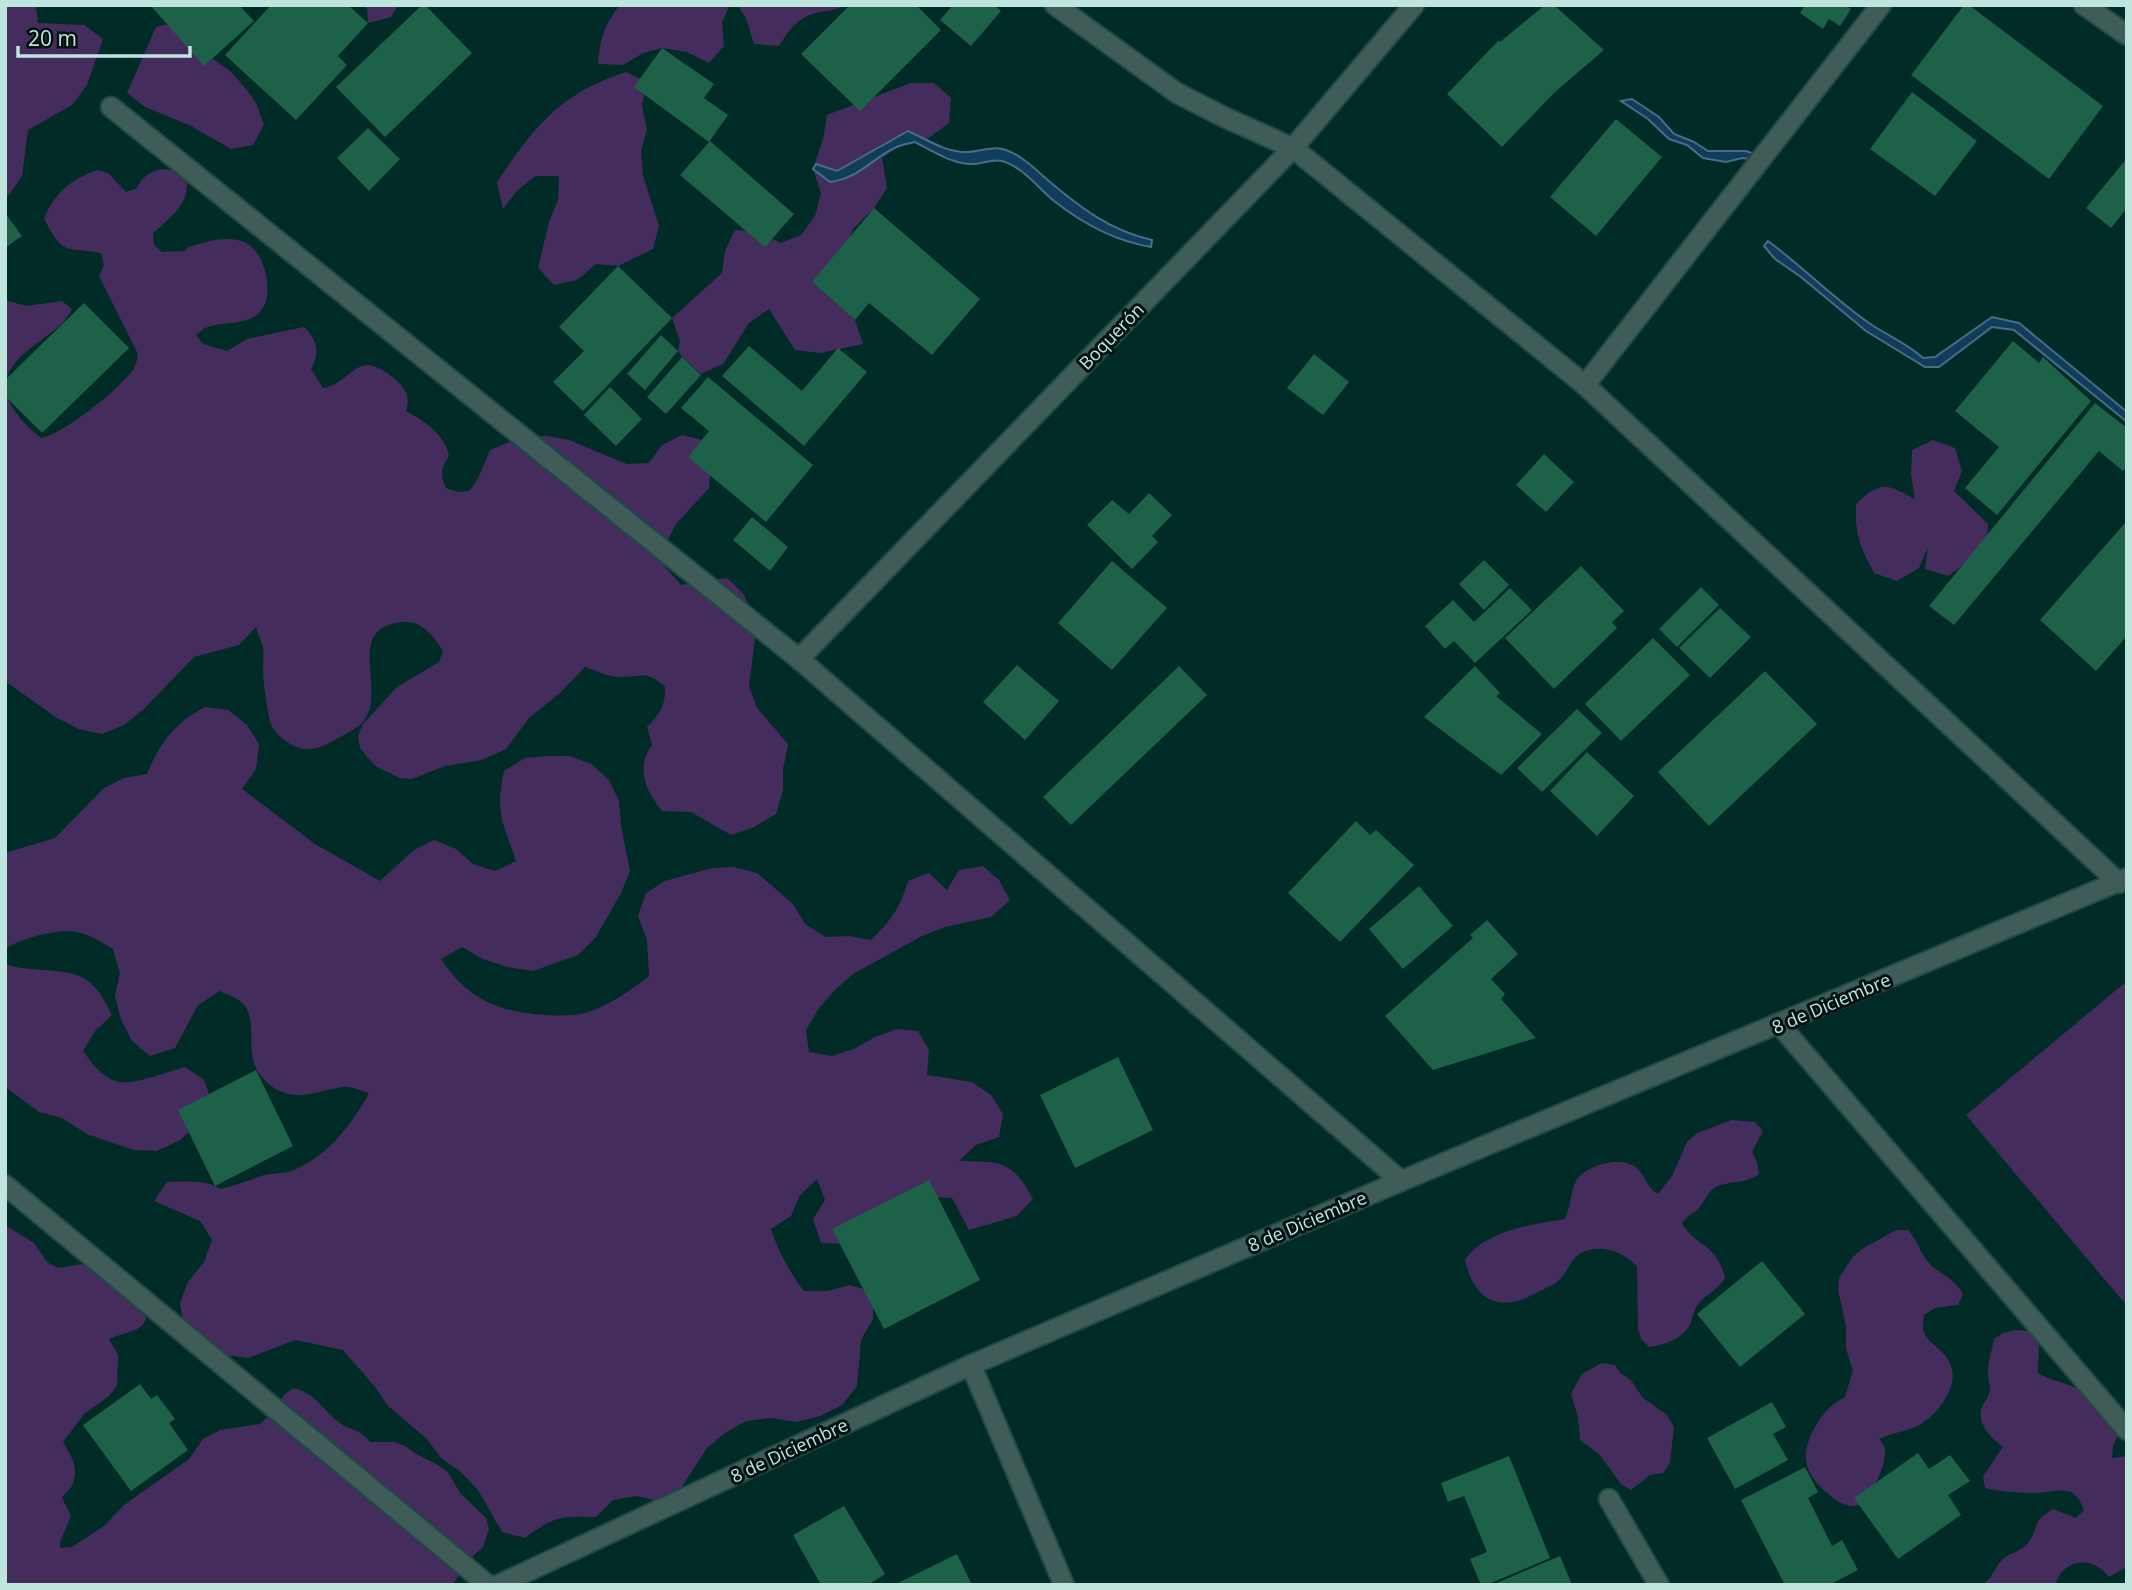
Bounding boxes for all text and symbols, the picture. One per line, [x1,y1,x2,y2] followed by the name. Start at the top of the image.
[18,14,189,58] scale bar
[28,24,77,52] text: 20 m
[1073,298,1149,374] street label: Boquerón
[1768,967,1894,1039] street label: 8 de Diciembre
[1244,1185,1370,1257] street label: 8 de Diciembre
[726,1412,852,1488] street label: 8 de Diciembre

